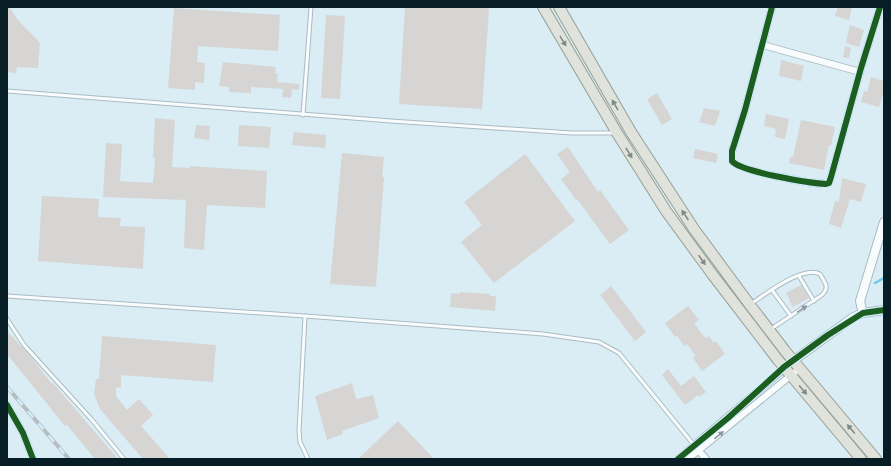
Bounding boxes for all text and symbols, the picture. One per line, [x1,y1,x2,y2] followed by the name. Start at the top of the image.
[559,35,566,47] one-way arrow
[612,99,619,111] one-way arrow
[625,147,632,159] one-way arrow
[681,210,689,220] one-way arrow
[698,255,706,265] one-way arrow
[796,305,807,313] one-way arrow
[798,385,807,396] one-way arrow
[846,424,855,434] one-way arrow
[713,430,724,439] one-way arrow

